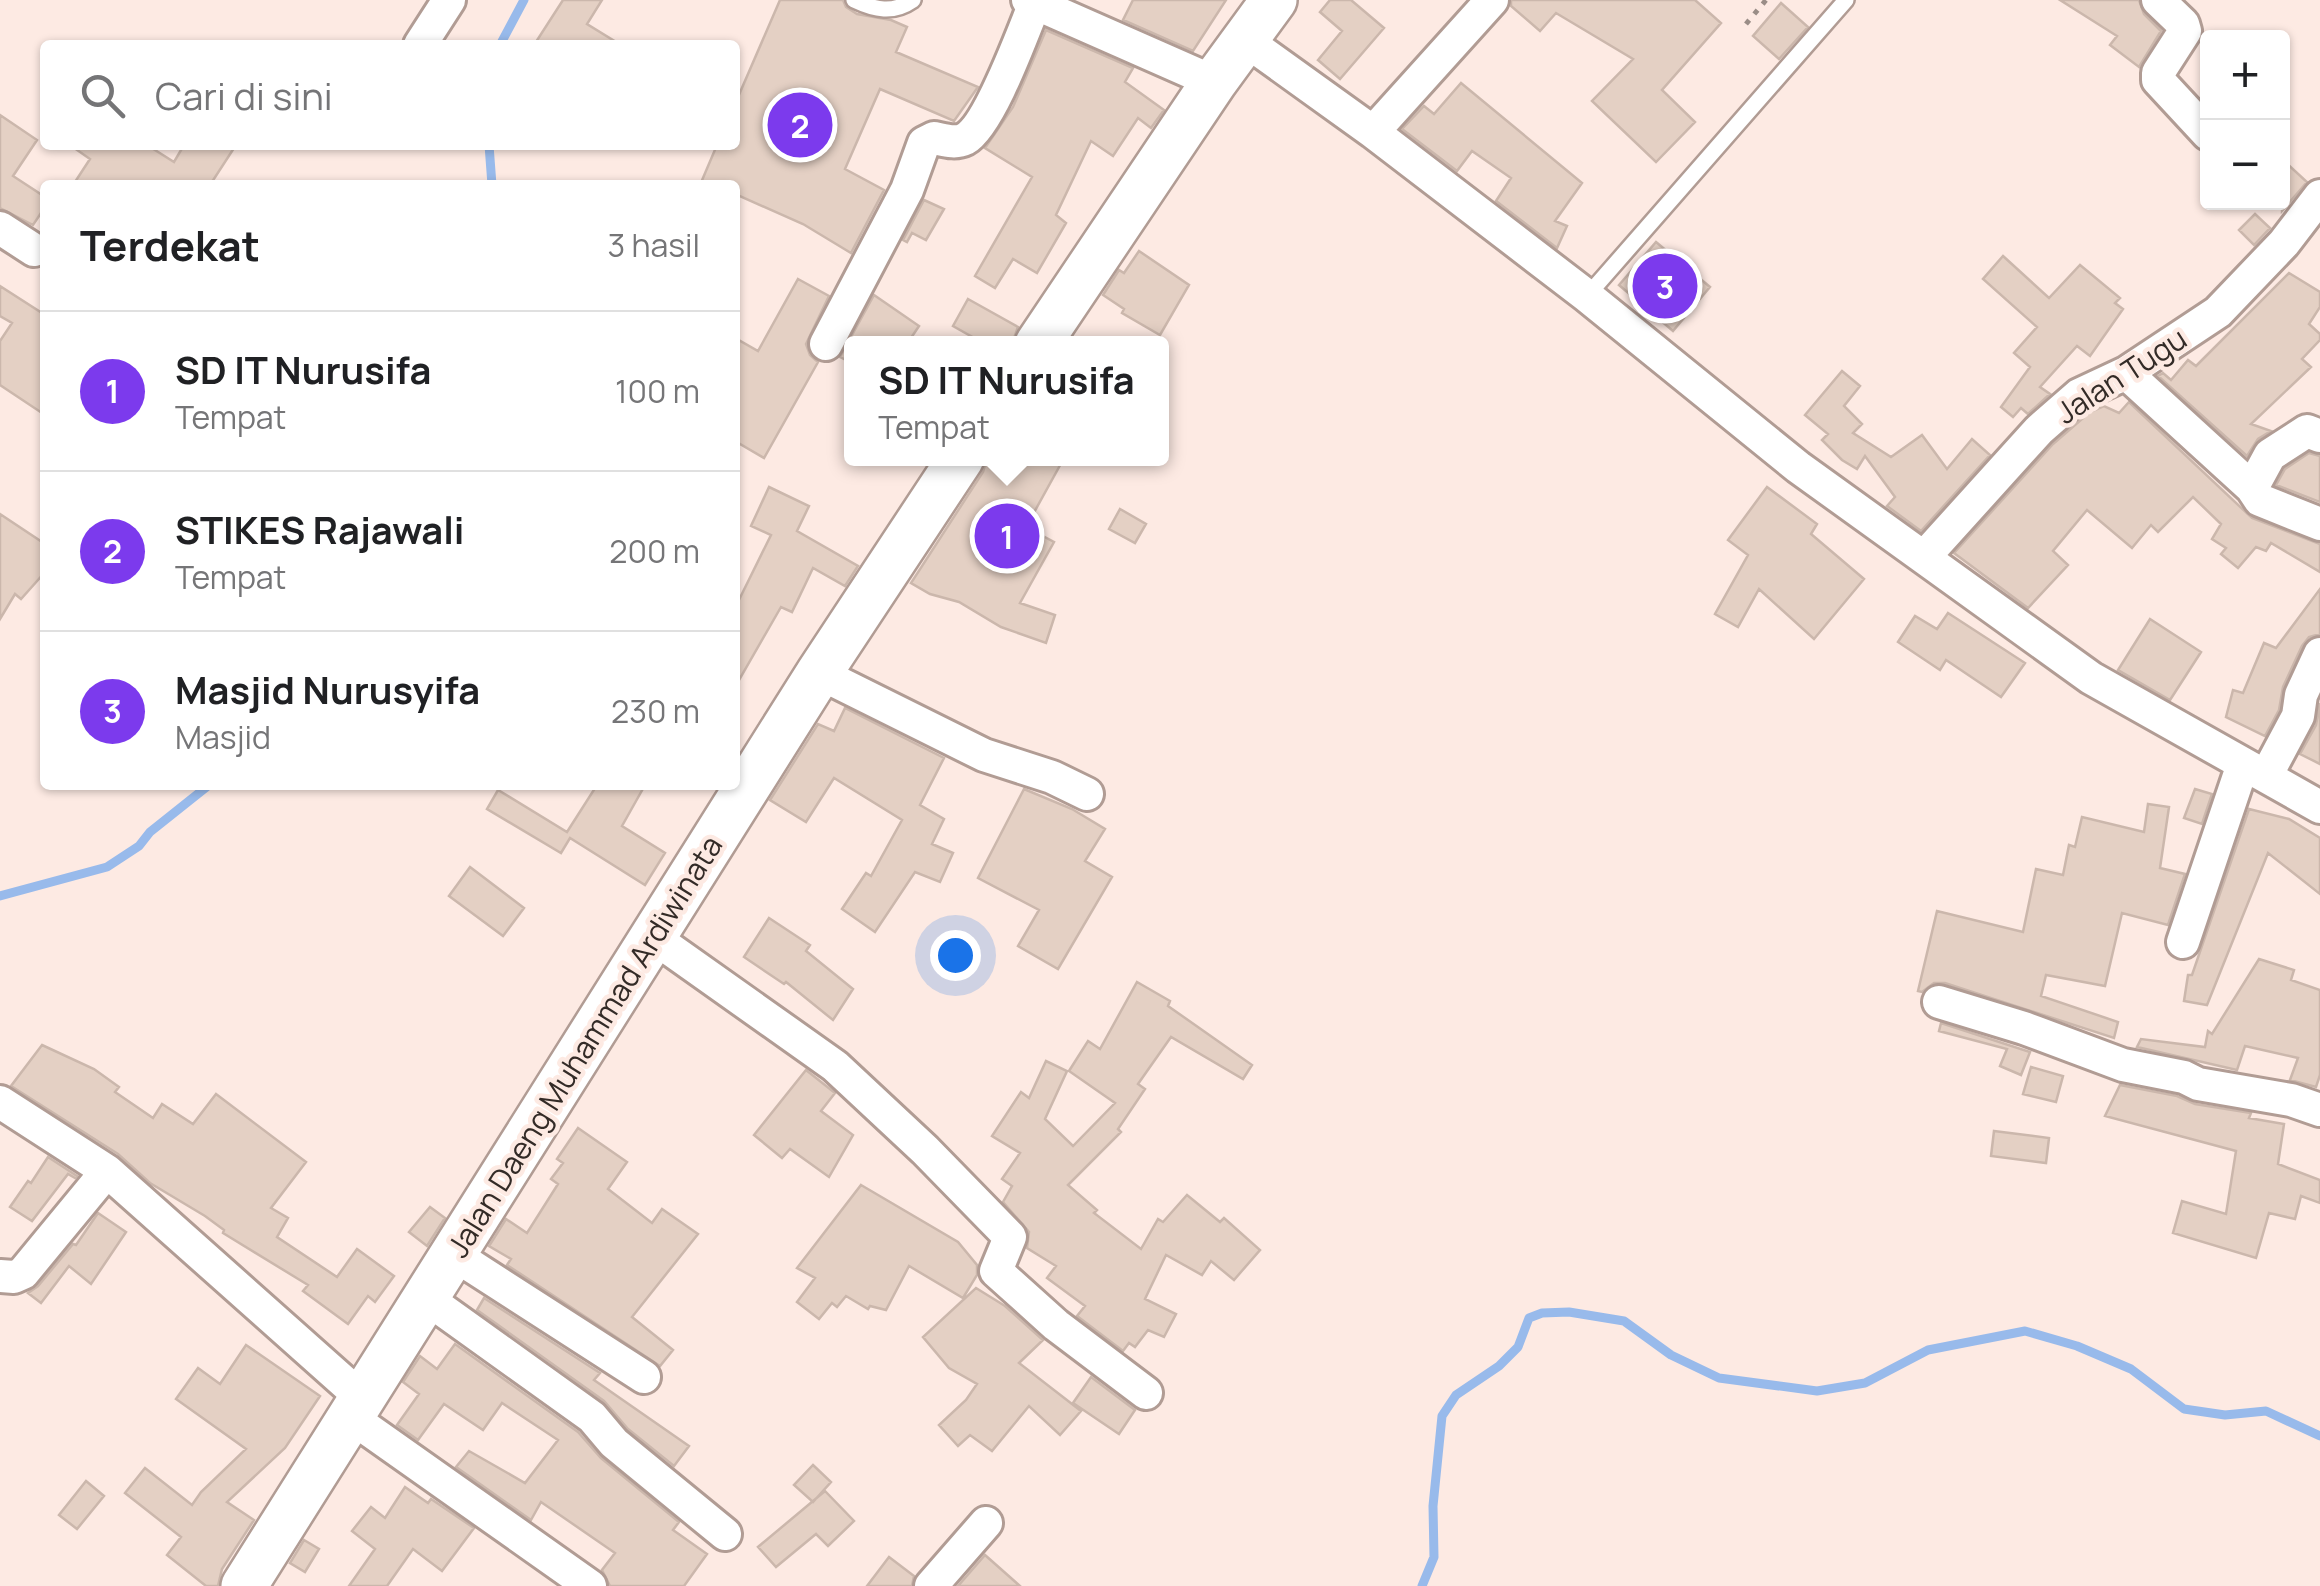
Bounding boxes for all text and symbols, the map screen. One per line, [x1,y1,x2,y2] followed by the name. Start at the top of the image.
[2200,30,2290,210] map controls
[2200,30,2290,120] button: +
[40,40,740,150] search box
[75,68,130,123] icon: search
[155,69,333,121] text: Cari di sini
[768,88,832,162] pin: 2
[2200,120,2290,210] button: −
[80,216,260,274] text: Terdekat
[607,223,700,267] text: 3 hasil
[1632,248,1698,324] pin: 3
[2048,318,2194,432] street label: Jalan Tugu
[844,336,1169,466] popup
[175,343,431,395] text: SD IT Nurusifa
[878,353,1135,405] text: SD IT Nurusifa
[105,369,120,413] text: 1
[615,369,700,413] text: 100 m
[175,395,286,439] text: Tempat
[878,405,990,449] text: Tempat
[974,498,1040,574] pin: 1
[175,503,464,555] text: STIKES Rajawali
[103,529,122,573] text: 2
[609,529,700,573] text: 200 m
[175,555,286,599] text: Tempat
[175,663,480,715] text: Masjid Nurusyifa
[103,689,122,733] text: 3
[611,689,700,733] text: 230 m
[175,715,271,759] text: Masjid
[437,827,731,1265] street label: Jalan Daeng Muhammad Ardiwinata
[930,930,981,981] your location

